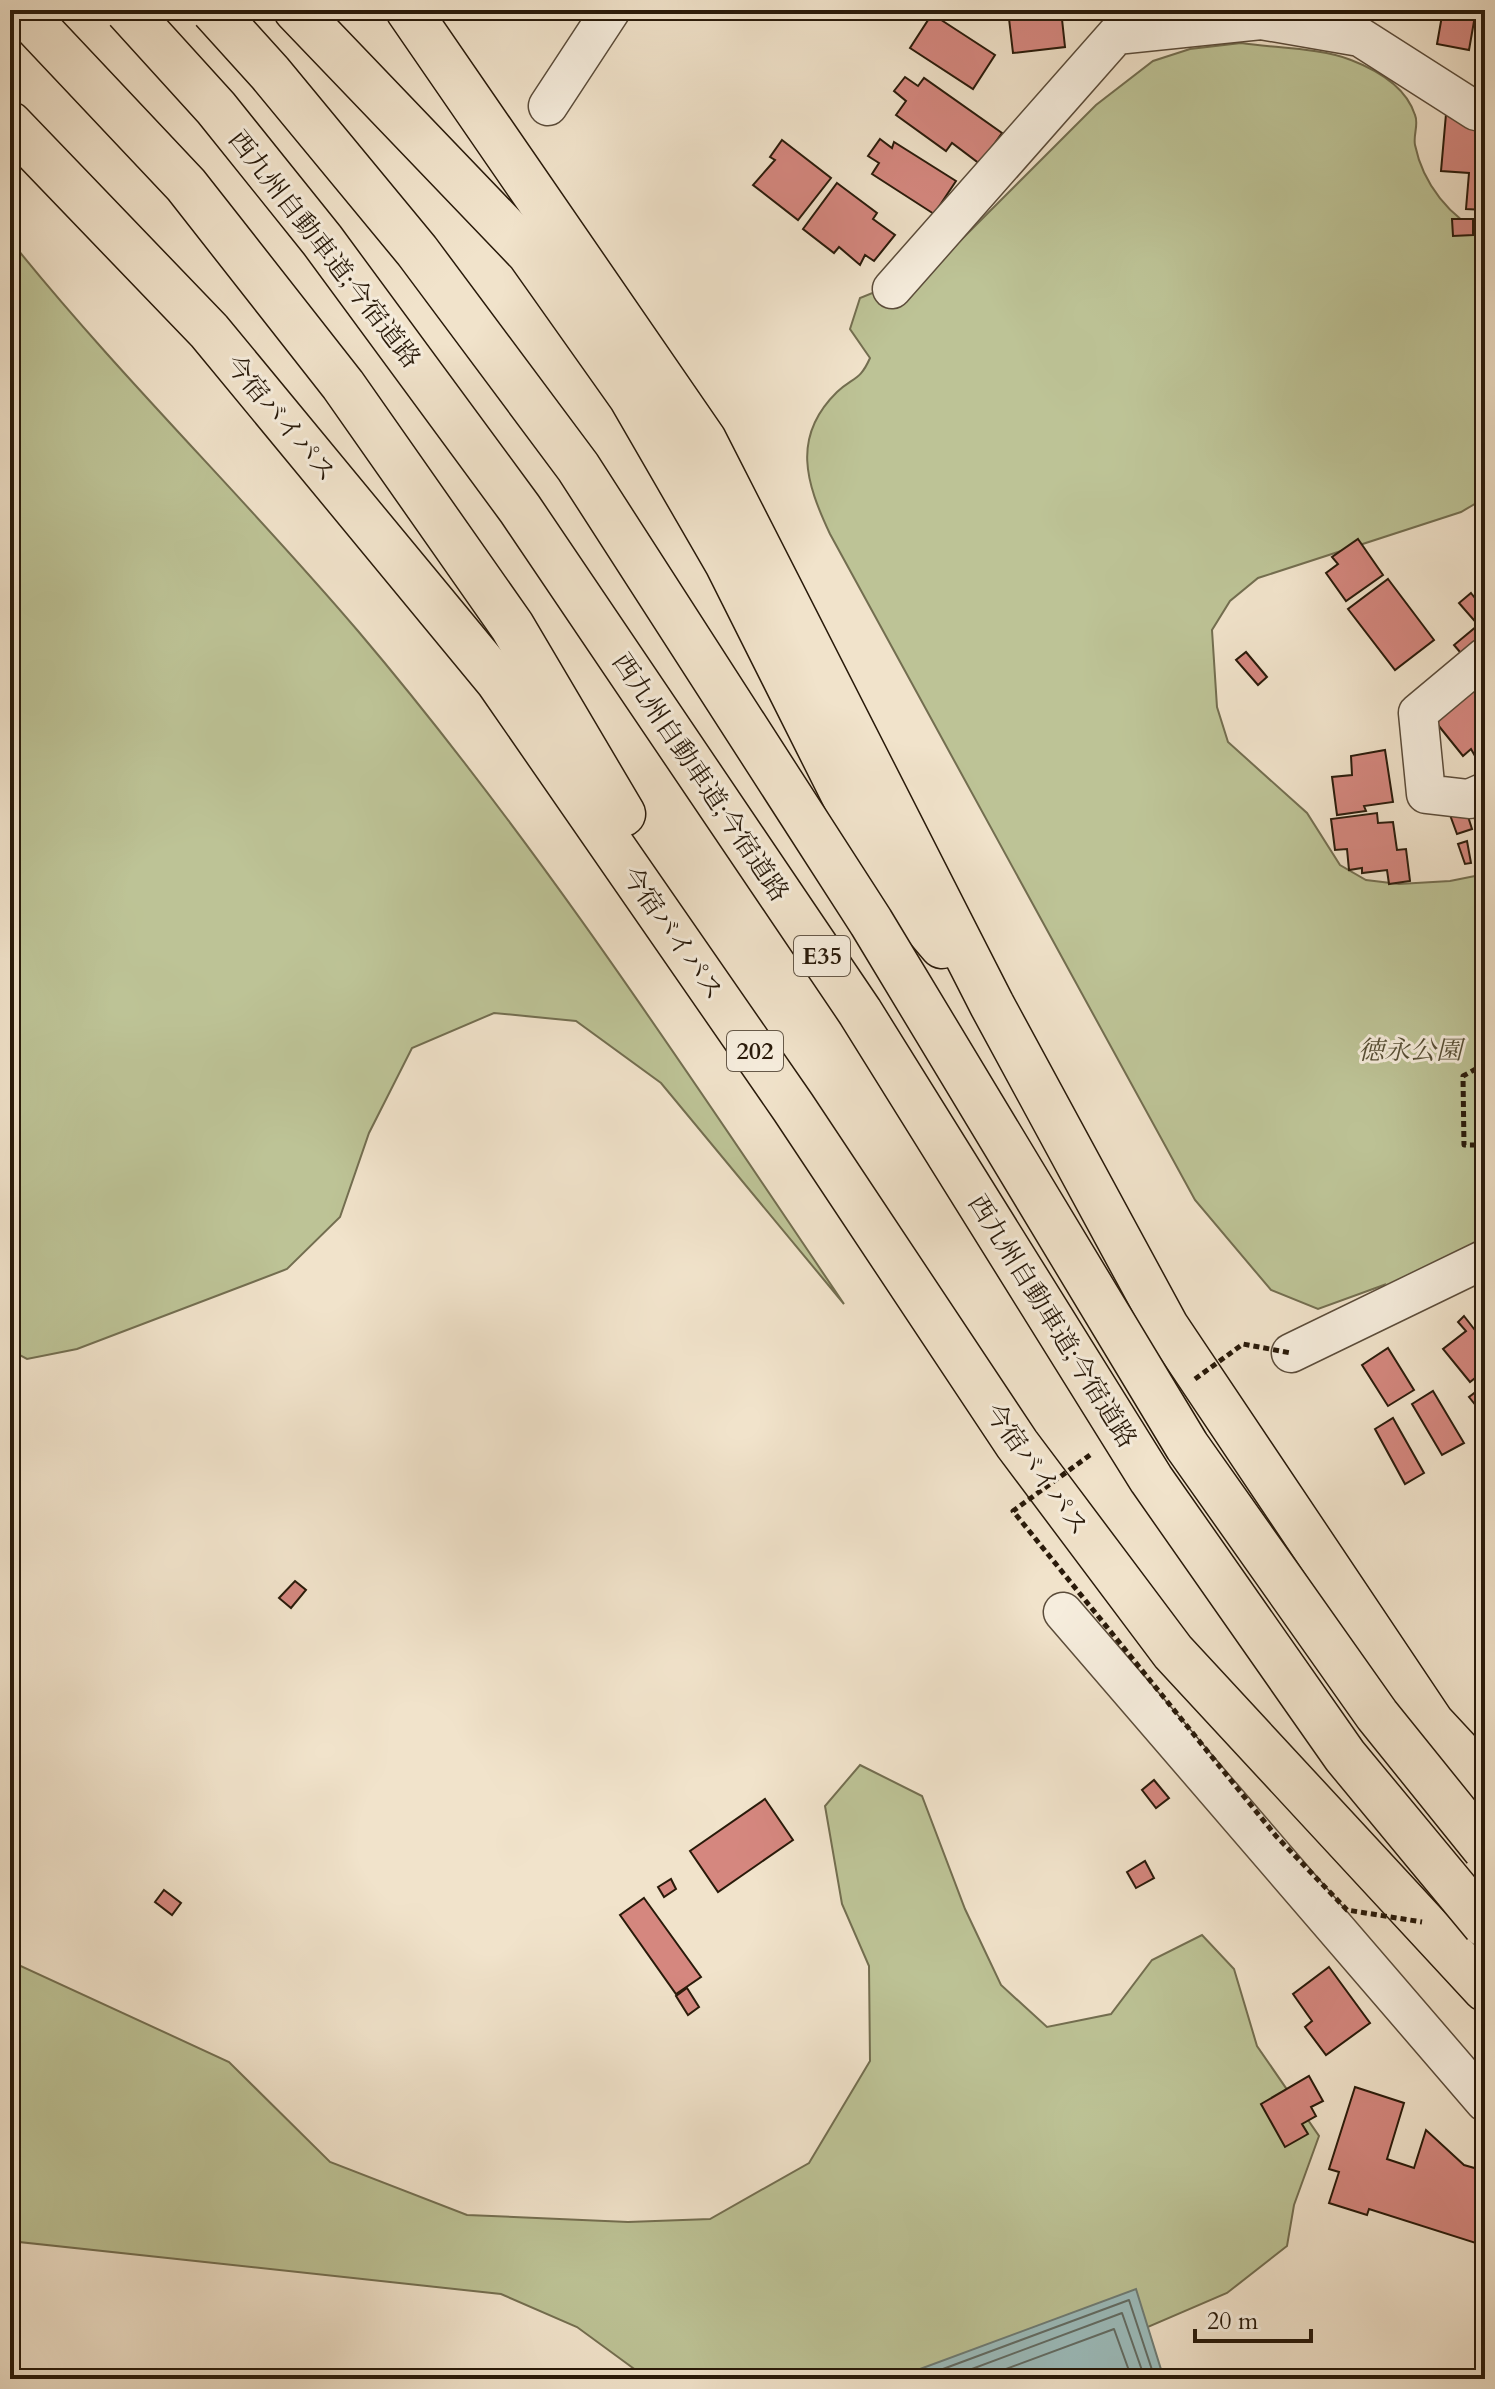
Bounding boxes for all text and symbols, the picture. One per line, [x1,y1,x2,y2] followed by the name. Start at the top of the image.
[221,123,428,375] street label: 西九州自動車道;今宿道路
[217,348,344,489] street label: 今宿バイパス
[604,646,797,908] street label: 西九州自動車道;今宿道路
[614,860,732,1007] street label: 今宿バイパス
[794,936,850,976] road number: E35
[727,1031,783,1071] road number: 202
[1358,1033,1466,1068] park label: 徳永公園
[960,1188,1145,1455] street label: 西九州自動車道;今宿道路
[977,1396,1096,1542] street label: 今宿バイパス
[1195,2293,1311,2343] scale bar
[1207,2305,1259,2338] text: 20 m

